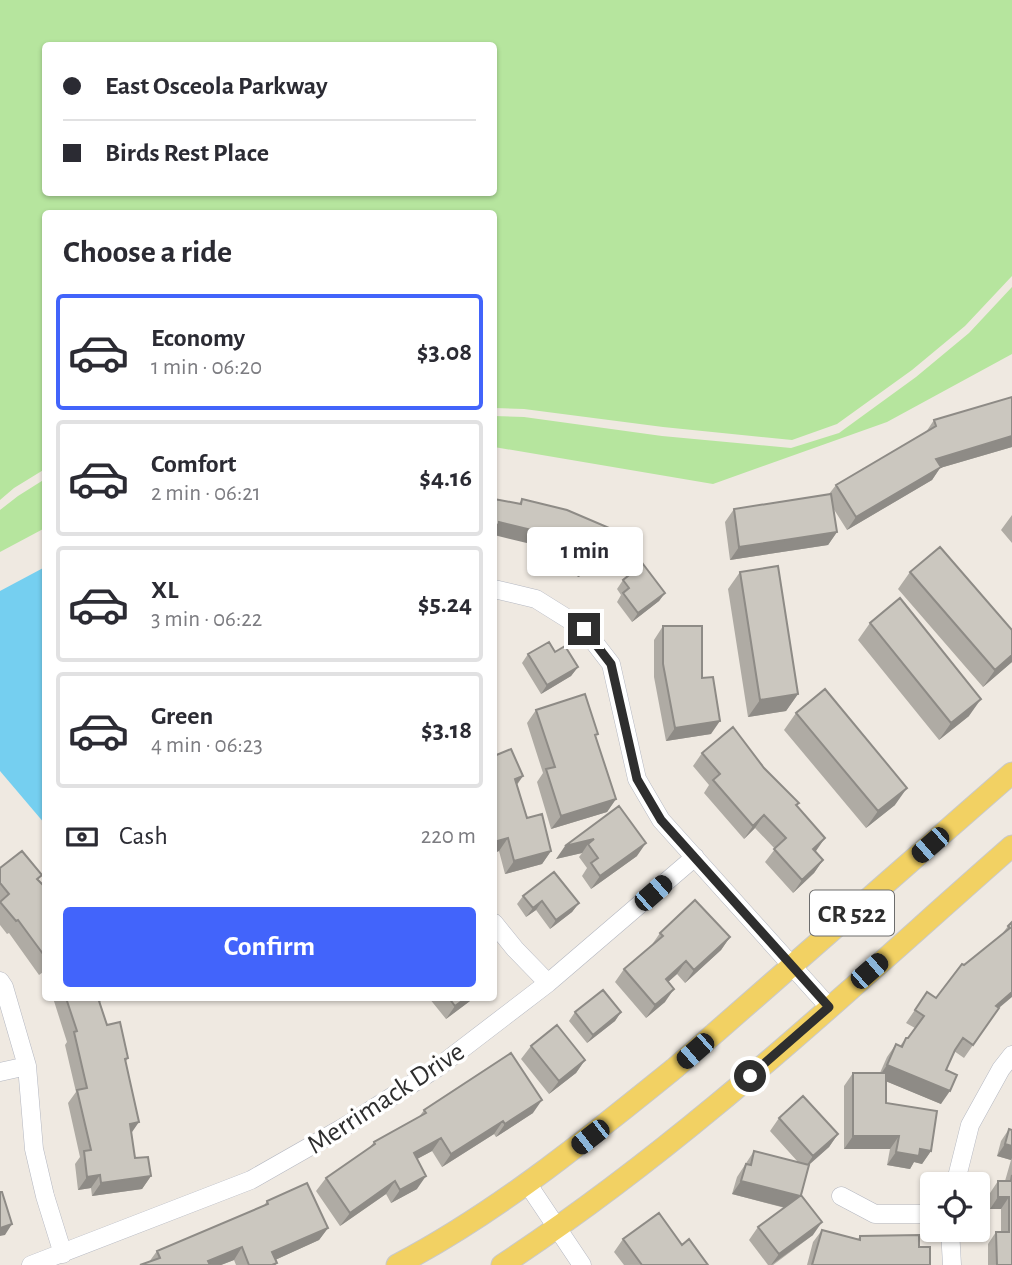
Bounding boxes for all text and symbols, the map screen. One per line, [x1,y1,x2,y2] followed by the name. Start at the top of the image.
[105,73,328,99] text: East Osceola Parkway
[105,140,269,166] text: Birds Rest Place
[63,236,232,268] text: Choose a ride
[67,321,130,384] icon: car
[151,325,245,351] text: Economy
[417,339,472,365] text: $3.08
[151,356,262,379] text: 1 min · 06:20
[67,447,130,510] icon: car
[151,451,236,477] text: Comfort
[419,465,472,491] text: $4.16
[151,482,261,505] text: 2 min · 06:21
[526,528,642,576] callout: 1 min
[561,540,609,563] text: 1 min
[67,573,130,636] icon: car
[151,577,178,603] text: XL
[418,591,472,617] text: $5.24
[151,608,262,631] text: 3 min · 06:22
[568,613,600,645] route end
[67,699,130,762] icon: car
[151,703,213,729] text: Green
[421,717,472,743] text: $3.18
[151,734,263,757] text: 4 min · 06:23
[63,818,101,856] icon: cash
[119,823,168,849] text: Cash
[908,823,953,867] car
[421,825,476,848] text: 220 m
[631,871,676,915] car
[810,890,894,936] road number: CR 522
[63,907,476,987] button: Confirm
[847,949,892,993] car
[673,1029,718,1073] car
[303,1038,470,1160] street label: Merrimack Drive
[734,1060,766,1092] route start
[567,1116,614,1158] car
[920,1172,990,1242] map controls
[920,1172,990,1242] button: locate

